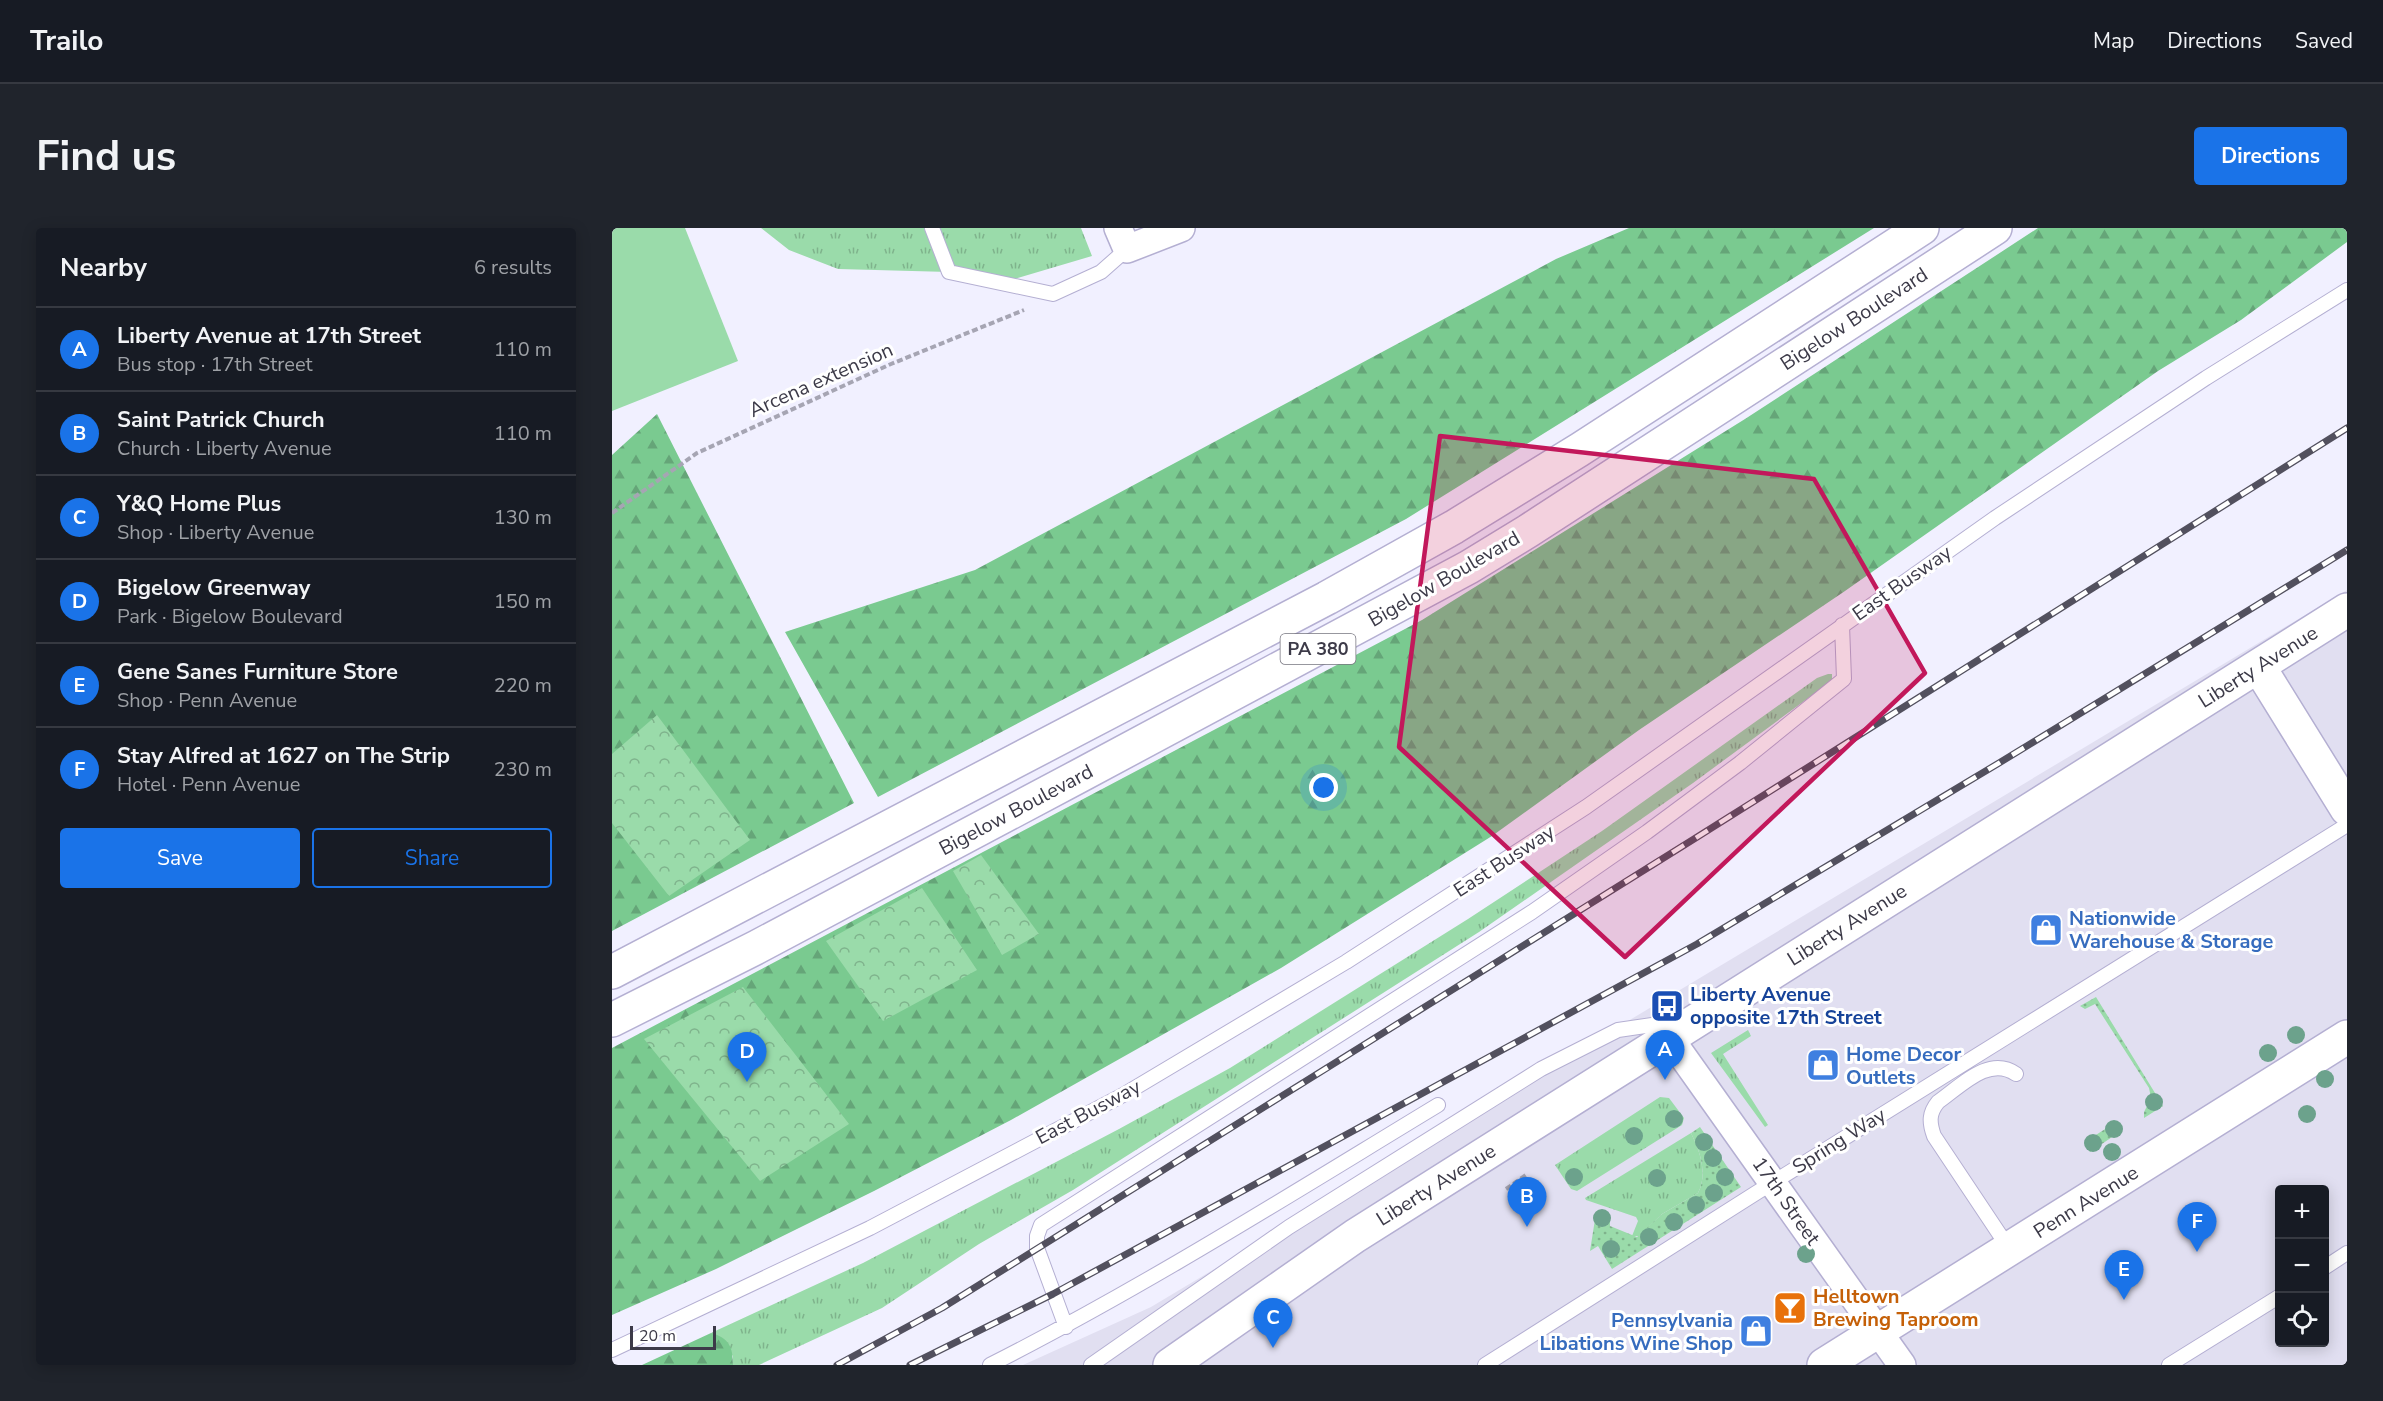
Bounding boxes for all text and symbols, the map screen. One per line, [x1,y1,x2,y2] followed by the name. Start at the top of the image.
[30,22,103,60] text: Trailo
[2093,27,2134,55] text: Map
[2167,27,2262,55] text: Directions
[2295,27,2353,55] text: Saved
[2194,127,2347,185] button: Directions
[36,128,176,185] text: Find us
[60,250,147,285] text: Nearby
[474,254,552,281] text: 6 results
[1775,261,1933,377] street label: Bigelow Boulevard
[117,321,421,351] text: Liberty Avenue at 17th Street
[72,336,87,363] text: A
[494,336,552,363] text: 110 m
[745,336,897,424] street label: Arcena extension
[117,351,313,378] text: Bus stop · 17th Street
[117,405,325,435] text: Saint Patrick Church
[73,420,86,447] text: B
[494,420,552,447] text: 110 m
[117,435,332,462] text: Church · Liberty Avenue
[117,489,281,519] text: Y&Q Home Plus
[73,504,86,531] text: C
[494,504,552,531] text: 130 m
[117,519,314,546] text: Shop · Liberty Avenue
[1363,525,1525,633] street label: Bigelow Boulevard
[1847,538,1958,627] street label: East Busway
[117,573,310,603] text: Bigelow Greenway
[72,588,87,615] text: D
[494,588,552,615] text: 150 m
[117,603,343,630] text: Park · Bigelow Boulevard
[2193,619,2323,715] street label: Liberty Avenue
[1280,634,1356,664] road number: PA 380
[117,657,398,687] text: Gene Sanes Furniture Store
[74,672,85,699] text: E
[494,672,552,699] text: 220 m
[117,687,297,714] text: Shop · Penn Avenue
[117,741,450,771] text: Stay Alfred at 1627 on The Strip
[74,756,85,783] text: F
[494,756,552,783] text: 230 m
[934,758,1098,862] street label: Bigelow Boulevard
[117,771,300,798] text: Hotel · Penn Avenue
[1309,773,1338,802] your location
[1448,818,1560,904] street label: East Busway
[60,828,300,888] button: Save
[312,828,552,888] button: Share
[1782,877,1912,973] street label: Liberty Avenue
[2069,905,2274,955] place label: Nationwide Warehouse & Storage
[2028,912,2064,948] shop icon: Nationwide Warehouse & Storage
[1690,981,1882,1031] place label: Liberty Avenue opposite 17th Street
[1649,988,1685,1024] bus stop icon: Liberty Avenue opposite 17th Street
[1646,1030,1684,1080] pin: A
[728,1032,766,1082] pin: D
[1846,1041,1962,1091] place label: Home Decor Outlets
[1805,1047,1841,1083] shop icon: Home Decor Outlets
[1031,1073,1146,1151] street label: East Busway
[1787,1101,1892,1180] street label: Spring Way
[1371,1137,1501,1233] street label: Liberty Avenue
[1746,1151,1827,1251] street label: 17th Street
[2028,1159,2144,1245] street label: Penn Avenue
[1508,1178,1546,1227] pin: B
[2275,1185,2329,1347] map controls
[2275,1185,2329,1239] button: +
[2178,1202,2216,1252] pin: F
[2275,1239,2329,1293] button: −
[2104,1250,2144,1300] pin: E
[1813,1283,1979,1333] place label: Helltown Brewing Taproom
[1772,1290,1808,1326] bar icon: Helltown Brewing Taproom
[2275,1293,2329,1347] button: locate
[1254,1298,1292,1348] pin: C
[1539,1307,1733,1357] place label: Pennsylvania Libations Wine Shop
[1738,1313,1774,1349] shop icon: Pennsylvania Libations Wine Shop
[630,1323,716,1350] scale bar
[639,1325,676,1347] text: 20 m

